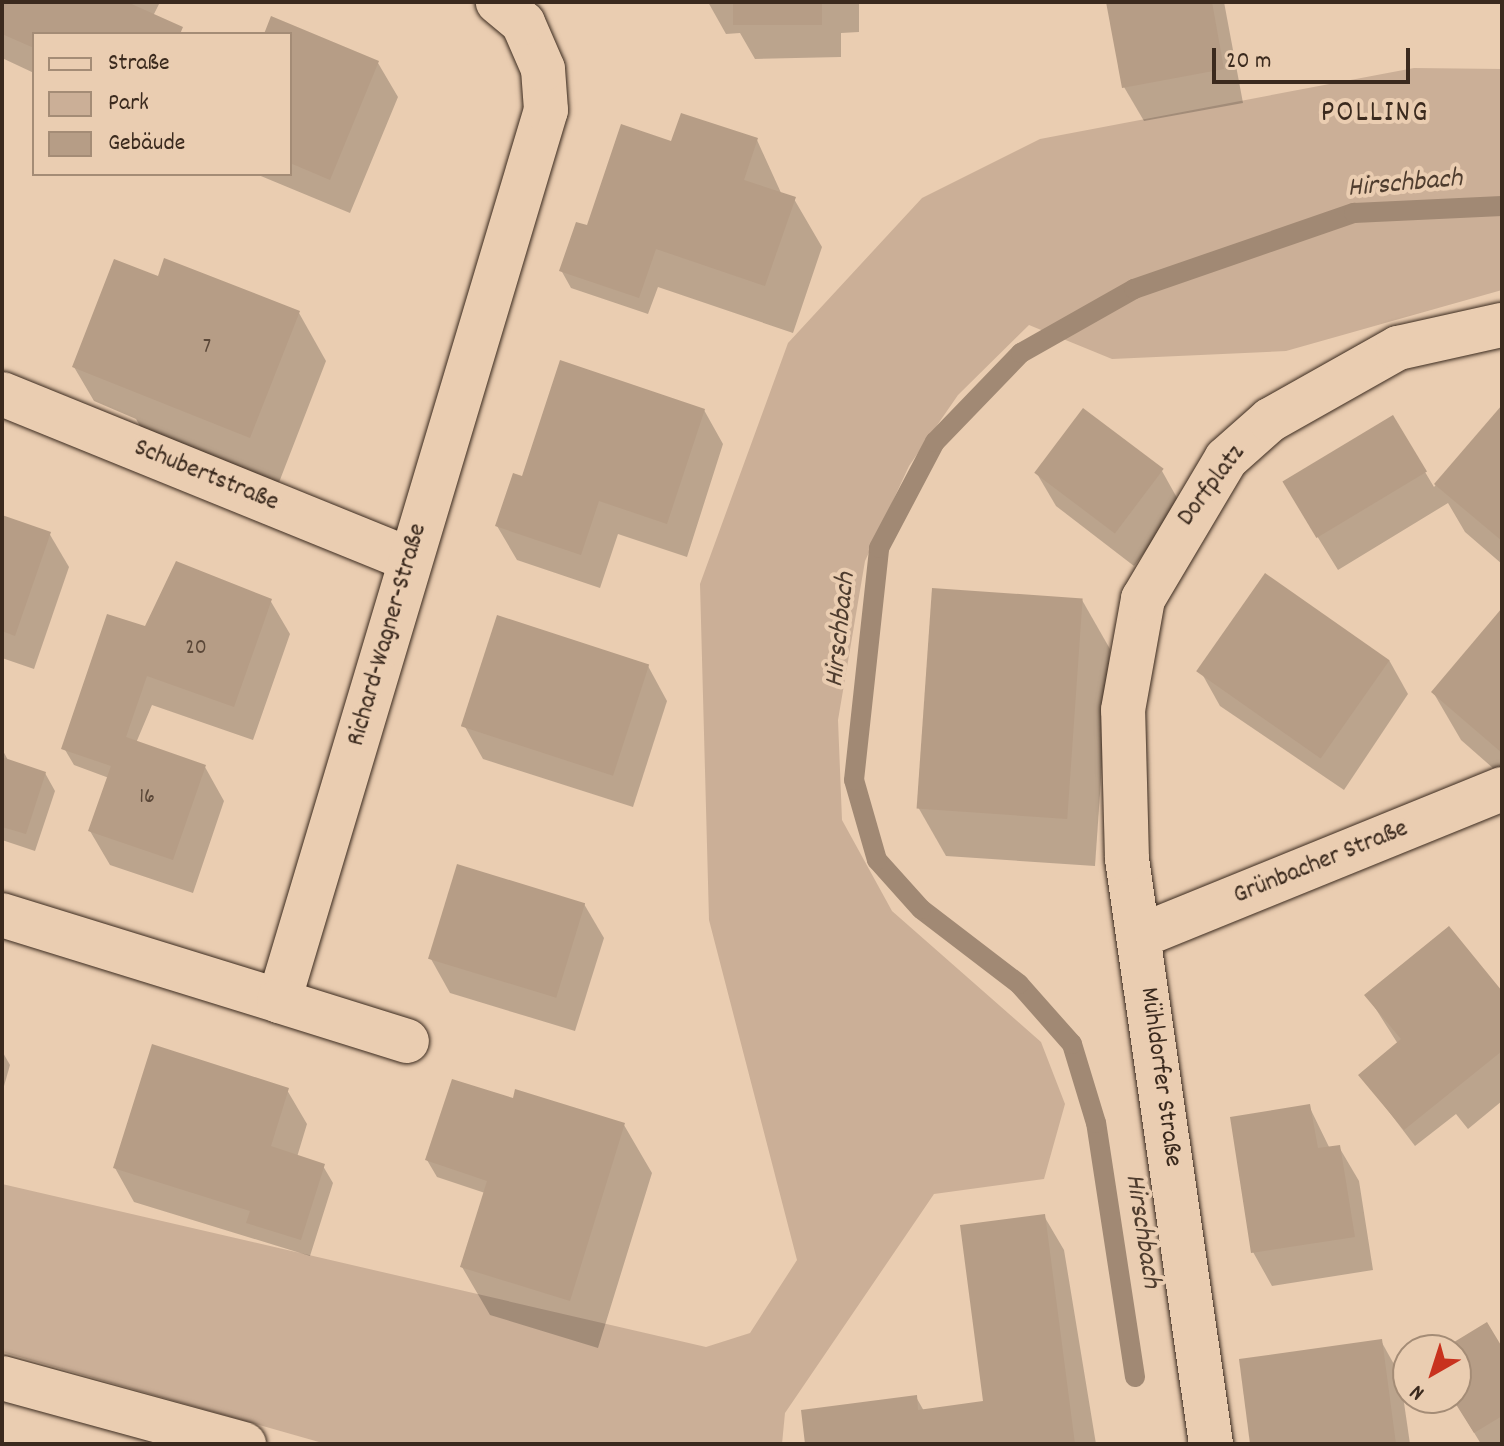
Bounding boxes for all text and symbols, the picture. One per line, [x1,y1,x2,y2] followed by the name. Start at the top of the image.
[32,32,292,176] legend
[1216,32,1414,82] scale bar
[1226,45,1272,79] text: 20 m
[108,47,170,81] text: Straße
[108,87,149,121] text: Park
[1321,97,1429,133] district label: POLLING
[108,127,185,161] text: Gebäude
[1346,163,1464,207] water label: Hirschbach
[203,335,211,361] house number: 7
[129,433,283,519] street label: Schubertstraße
[1171,439,1253,533] street label: Dorfplatz
[341,520,435,750] street label: Richard-Wagner-Straße
[819,571,865,689] water label: Hirschbach
[185,636,207,662] house number: 20
[139,785,155,811] house number: 16
[1229,814,1413,912] street label: Grünbacher Straße
[1132,985,1188,1169] street label: Mühldorfer Straße
[1115,1172,1167,1290] water label: Hirschbach
[1392,1334,1472,1414] north arrow
[1404,1376,1432,1407] text: N

